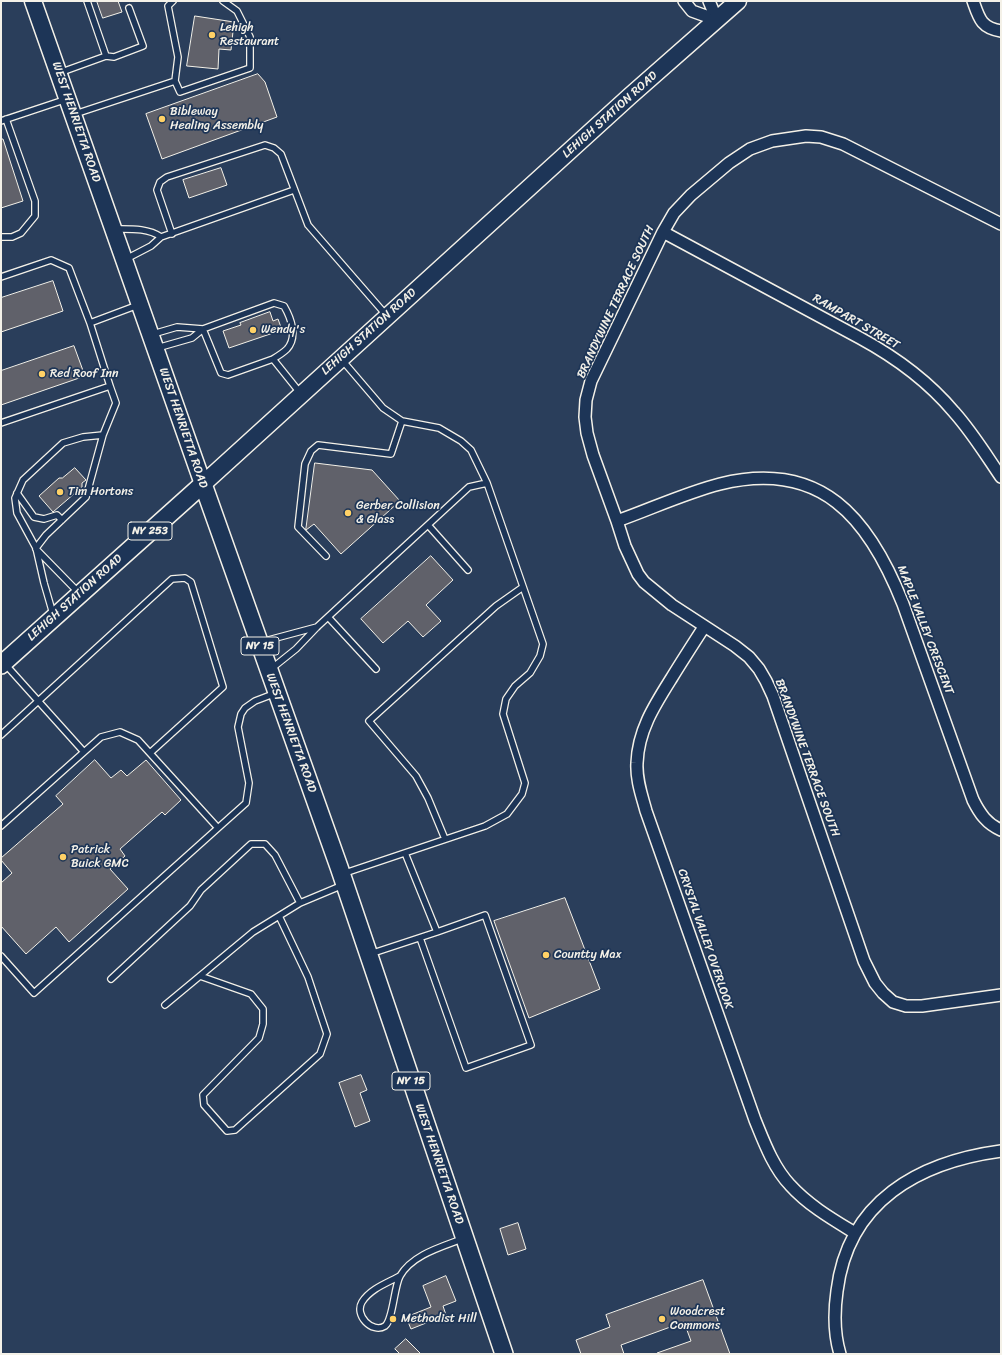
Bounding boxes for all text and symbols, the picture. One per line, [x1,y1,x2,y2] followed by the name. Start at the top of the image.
[220,21,279,49] place label: Lehigh Restaurant
[207,30,217,40] marker: Lehigh Restaurant
[49,60,103,184] street label: WEST HENRIETTA ROAD
[560,69,660,161] street label: LEHIGH STATION ROAD
[170,105,264,133] place label: Bibleway Healing Assembly
[157,114,167,124] marker: Bibleway Healing Assembly
[574,223,658,381] street label: BRANDYWINE TERRACE SOUTH
[319,286,419,378] street label: LEHIGH STATION ROAD
[810,291,902,353] street label: RAMPART STREET
[261,323,305,337] place label: Wendy's
[248,325,258,335] marker: Wendy's
[156,366,210,490] street label: WEST HENRIETTA ROAD
[50,367,118,381] place label: Red Roof Inn
[37,369,47,379] marker: Red Roof Inn
[68,485,133,499] place label: Tim Hortons
[55,487,65,497] marker: Tim Hortons
[356,499,440,527] place label: Gerber Collision & Glass
[343,508,353,518] marker: Gerber Collision & Glass
[128,522,172,540] road number: NY 253
[25,552,125,644] street label: LEHIGH STATION ROAD
[894,563,956,697] street label: MAPLE VALLEY CRESCENT
[241,637,279,655] road number: NY 15
[263,671,319,795] street label: WEST HENRIETTA ROAD
[772,677,842,839] street label: BRANDYWINE TERRACE SOUTH
[71,843,129,871] place label: Patrick Buick GMC
[58,852,68,862] marker: Patrick Buick GMC
[674,867,736,1011] street label: CRYSTAL VALLEY OVERLOOK
[554,948,622,962] place label: Countty Max
[541,950,551,960] marker: Countty Max
[392,1072,430,1090] road number: NY 15
[412,1102,466,1226] street label: WEST HENRIETTA ROAD
[670,1305,725,1333] place label: Woodcrest Commons
[401,1312,477,1326] place label: Methodist Hill
[388,1314,398,1324] marker: Methodist Hill
[657,1314,667,1324] marker: Woodcrest Commons

